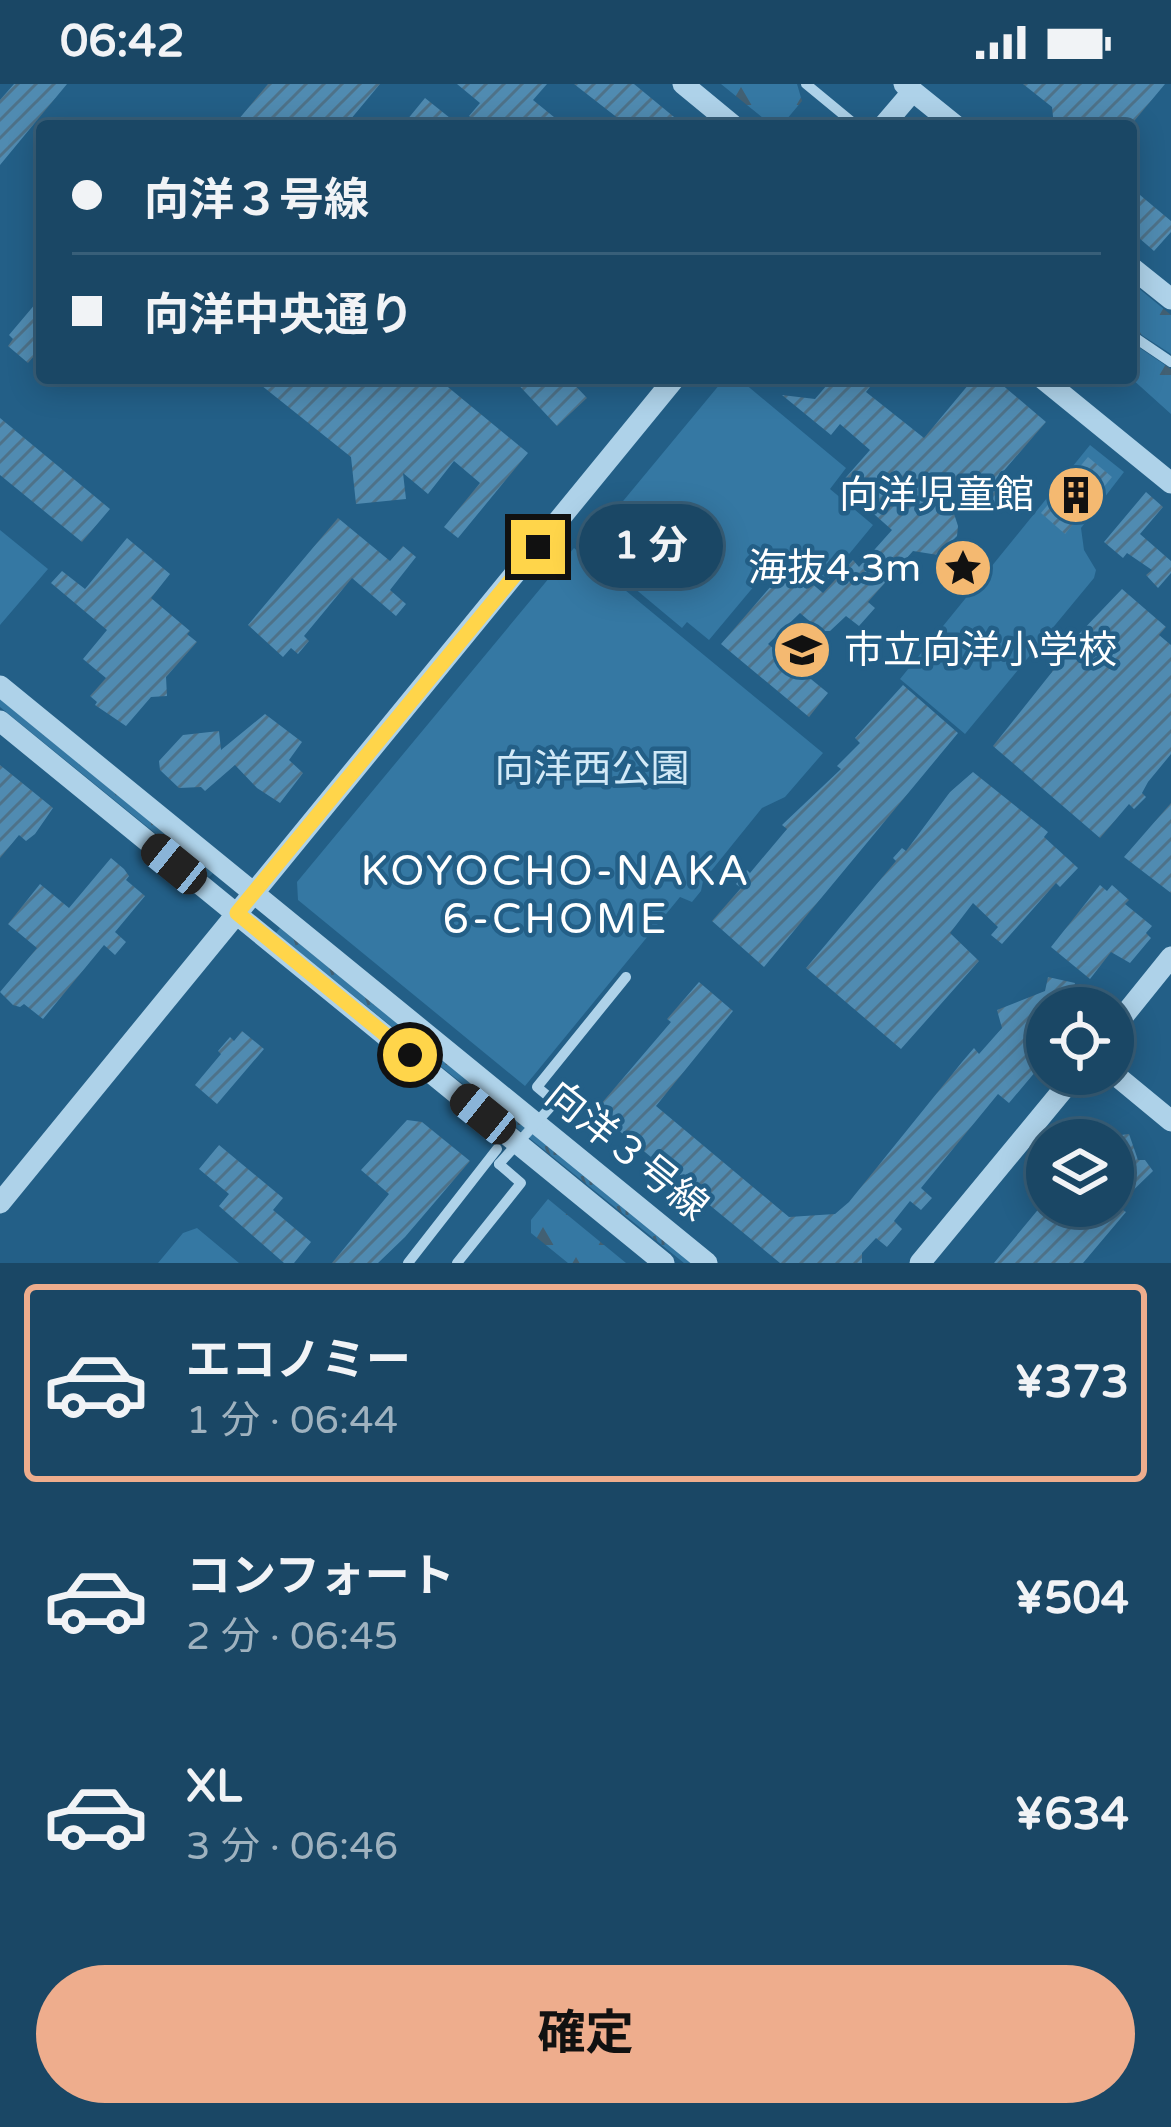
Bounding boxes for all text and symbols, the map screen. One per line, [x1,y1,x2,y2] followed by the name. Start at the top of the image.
[60,15,185,69] text: 06:42
[144,174,369,228] text: 向洋３号線
[144,289,414,343] text: 向洋中央通り
[1045,464,1107,526] building icon: 向洋児童館
[839,472,1034,519] place label: 向洋児童館
[580,505,724,589] callout: 1 分
[511,520,565,574] route end
[614,522,688,569] text: 1 分
[932,537,994,599] place icon: 海抜4.3m
[748,545,921,592] place label: 海抜4.3m
[771,619,833,681] school or university icon: 市立向洋小学校
[844,627,1117,674] place label: 市立向洋小学校
[494,746,690,793] park label: 向洋西公園
[135,827,213,901] car
[360,846,752,945] district label: KOYOCHO-NAKA 6-CHOME
[1026,987,1134,1227] map controls
[1026,987,1134,1095] button: locate
[383,1028,437,1082] route start
[536,1071,718,1231] street label: 向洋３号線
[444,1077,522,1151] car
[1026,1119,1134,1227] button: layers
[42,1329,150,1437] icon: car
[186,1334,411,1388] text: エコノミー
[1015,1356,1129,1410] text: ¥373
[186,1397,398,1444] text: 1 分 · 06:44
[42,1545,150,1653] icon: car
[186,1550,455,1604] text: コンフォート
[1015,1572,1129,1626] text: ¥504
[186,1613,398,1660] text: 2 分 · 06:45
[186,1760,242,1814] text: XL
[42,1761,150,1869] icon: car
[1015,1788,1129,1842] text: ¥634
[186,1823,398,1870] text: 3 分 · 06:46
[36,1965,1135,2103] button: 確定

